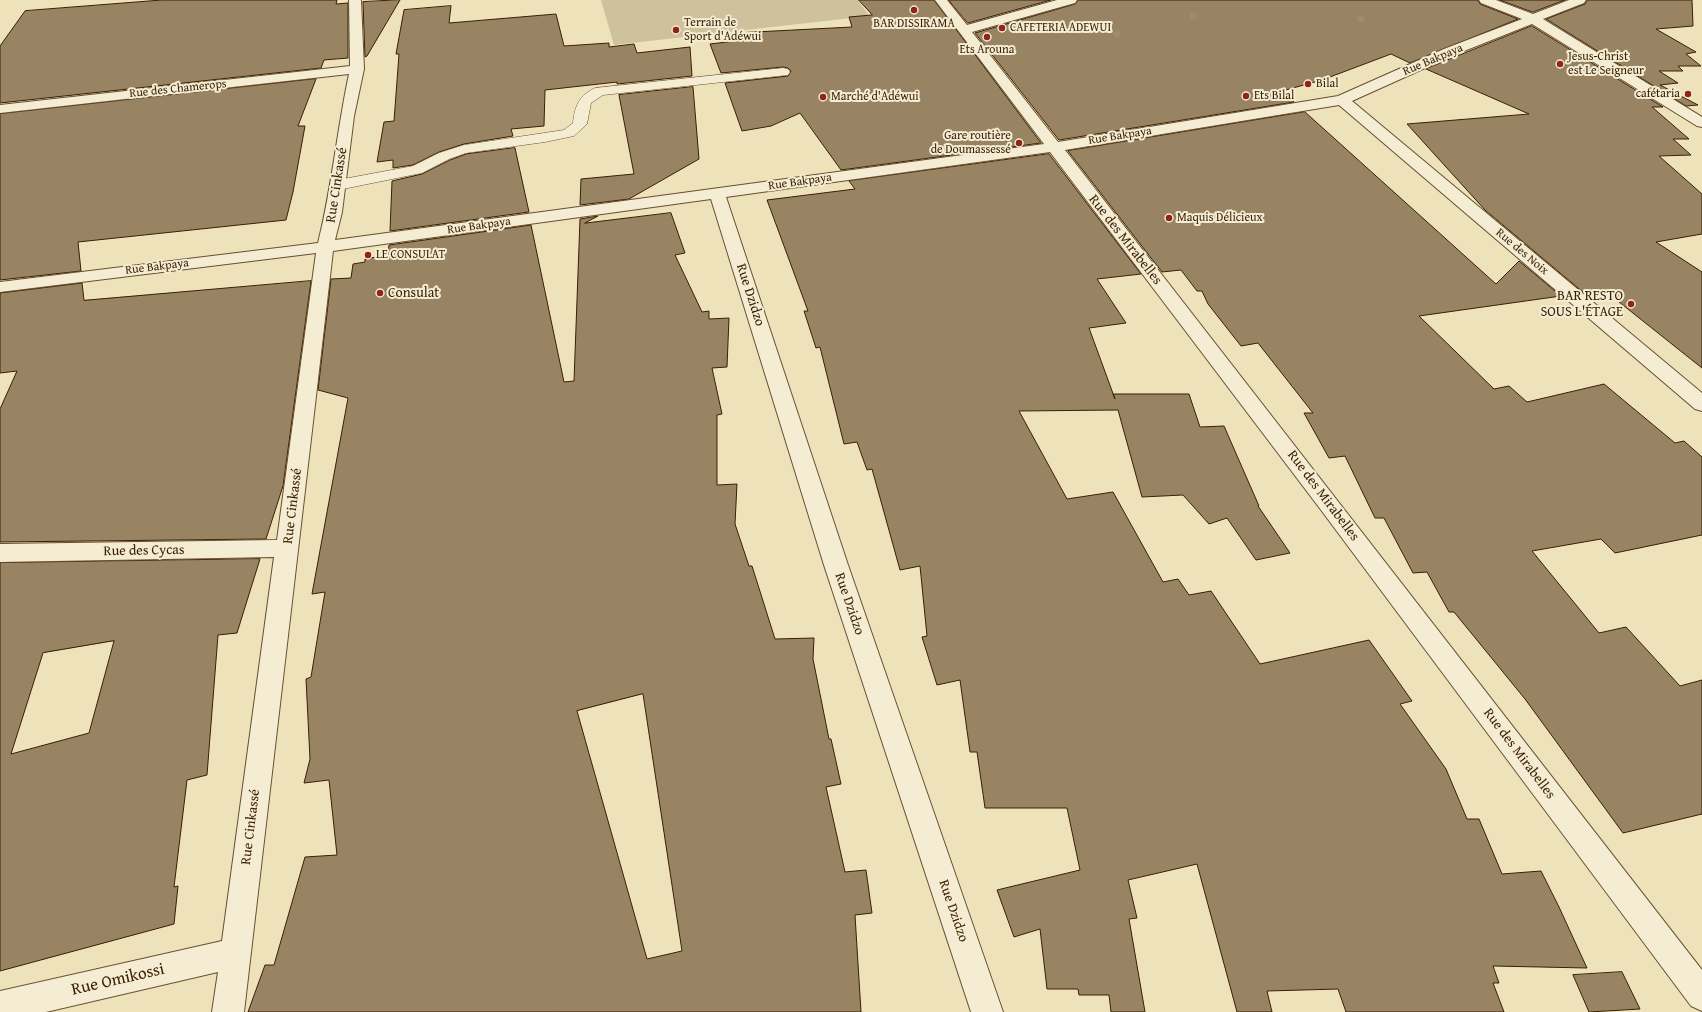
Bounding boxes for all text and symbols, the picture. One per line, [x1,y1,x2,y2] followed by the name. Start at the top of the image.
[909,5,919,15] marker: BAR DISSIRAMA
[684,16,761,44] place label: Terrain de Sport d'Adéwui
[873,17,955,31] place label: BAR DISSIRAMA
[1010,21,1111,35] place label: CAFETERIA ADEWUI
[997,23,1007,33] marker: CAFETERIA ADEWUI
[671,25,681,35] marker: Terrain de Sport d'Adéwui
[982,32,992,42] marker: Ets Arouna
[1401,41,1465,79] street label: Rue Bakpaya
[960,43,1014,57] place label: Ets Arouna
[1568,50,1644,78] place label: Jesus-Christ est Le Seigneur
[1555,59,1565,69] marker: Jesus-Christ est Le Seigneur
[129,77,227,101] street label: Rue des Chamerops
[1316,77,1339,91] place label: Bilal
[1303,79,1313,89] marker: Bilal
[1636,87,1680,101] place label: cafétaria
[1254,89,1294,103] place label: Ets Bilal
[1683,89,1693,99] marker: cafétaria
[831,90,919,104] place label: Marché d'Adéwui
[1241,91,1251,101] marker: Ets Bilal
[818,92,828,102] marker: Marché d'Adéwui
[1087,124,1153,148] street label: Rue Bakpaya
[931,129,1011,157] place label: Gare routière de Doumassessé
[1014,138,1024,148] marker: Gare routière de Doumassessé
[323,146,351,224] street label: Rue Cinkassé
[767,170,833,194] street label: Rue Bakpaya
[1085,192,1165,288] street label: Rue des Mirabelles
[1177,211,1263,225] place label: Maquis Délicieux
[1164,213,1174,223] marker: Maquis Délicieux
[446,214,512,238] street label: Rue Bakpaya
[1493,226,1551,278] street label: Rue des Noix
[376,248,445,262] place label: LE CONSULAT
[363,250,373,260] marker: LE CONSULAT
[124,256,190,278] street label: Rue Bakpaya
[732,262,768,328] street label: Rue Dzidzo
[388,285,439,301] place label: Consulat
[375,288,385,298] marker: Consulat
[1540,288,1623,320] place label: BAR RESTO SOUS L'ÉTAGE
[1626,299,1636,309] marker: BAR RESTO SOUS L'ÉTAGE
[1283,447,1363,545] street label: Rue des Mirabelles
[280,467,306,545] street label: Rue Cinkassé
[103,542,185,560] street label: Rue des Cycas
[831,571,867,637] street label: Rue Dzidzo
[1479,705,1559,803] street label: Rue des Mirabelles
[238,788,264,866] street label: Rue Cinkassé
[935,878,971,944] street label: Rue Dzidzo
[69,959,167,1001] street label: Rue Omikossi

